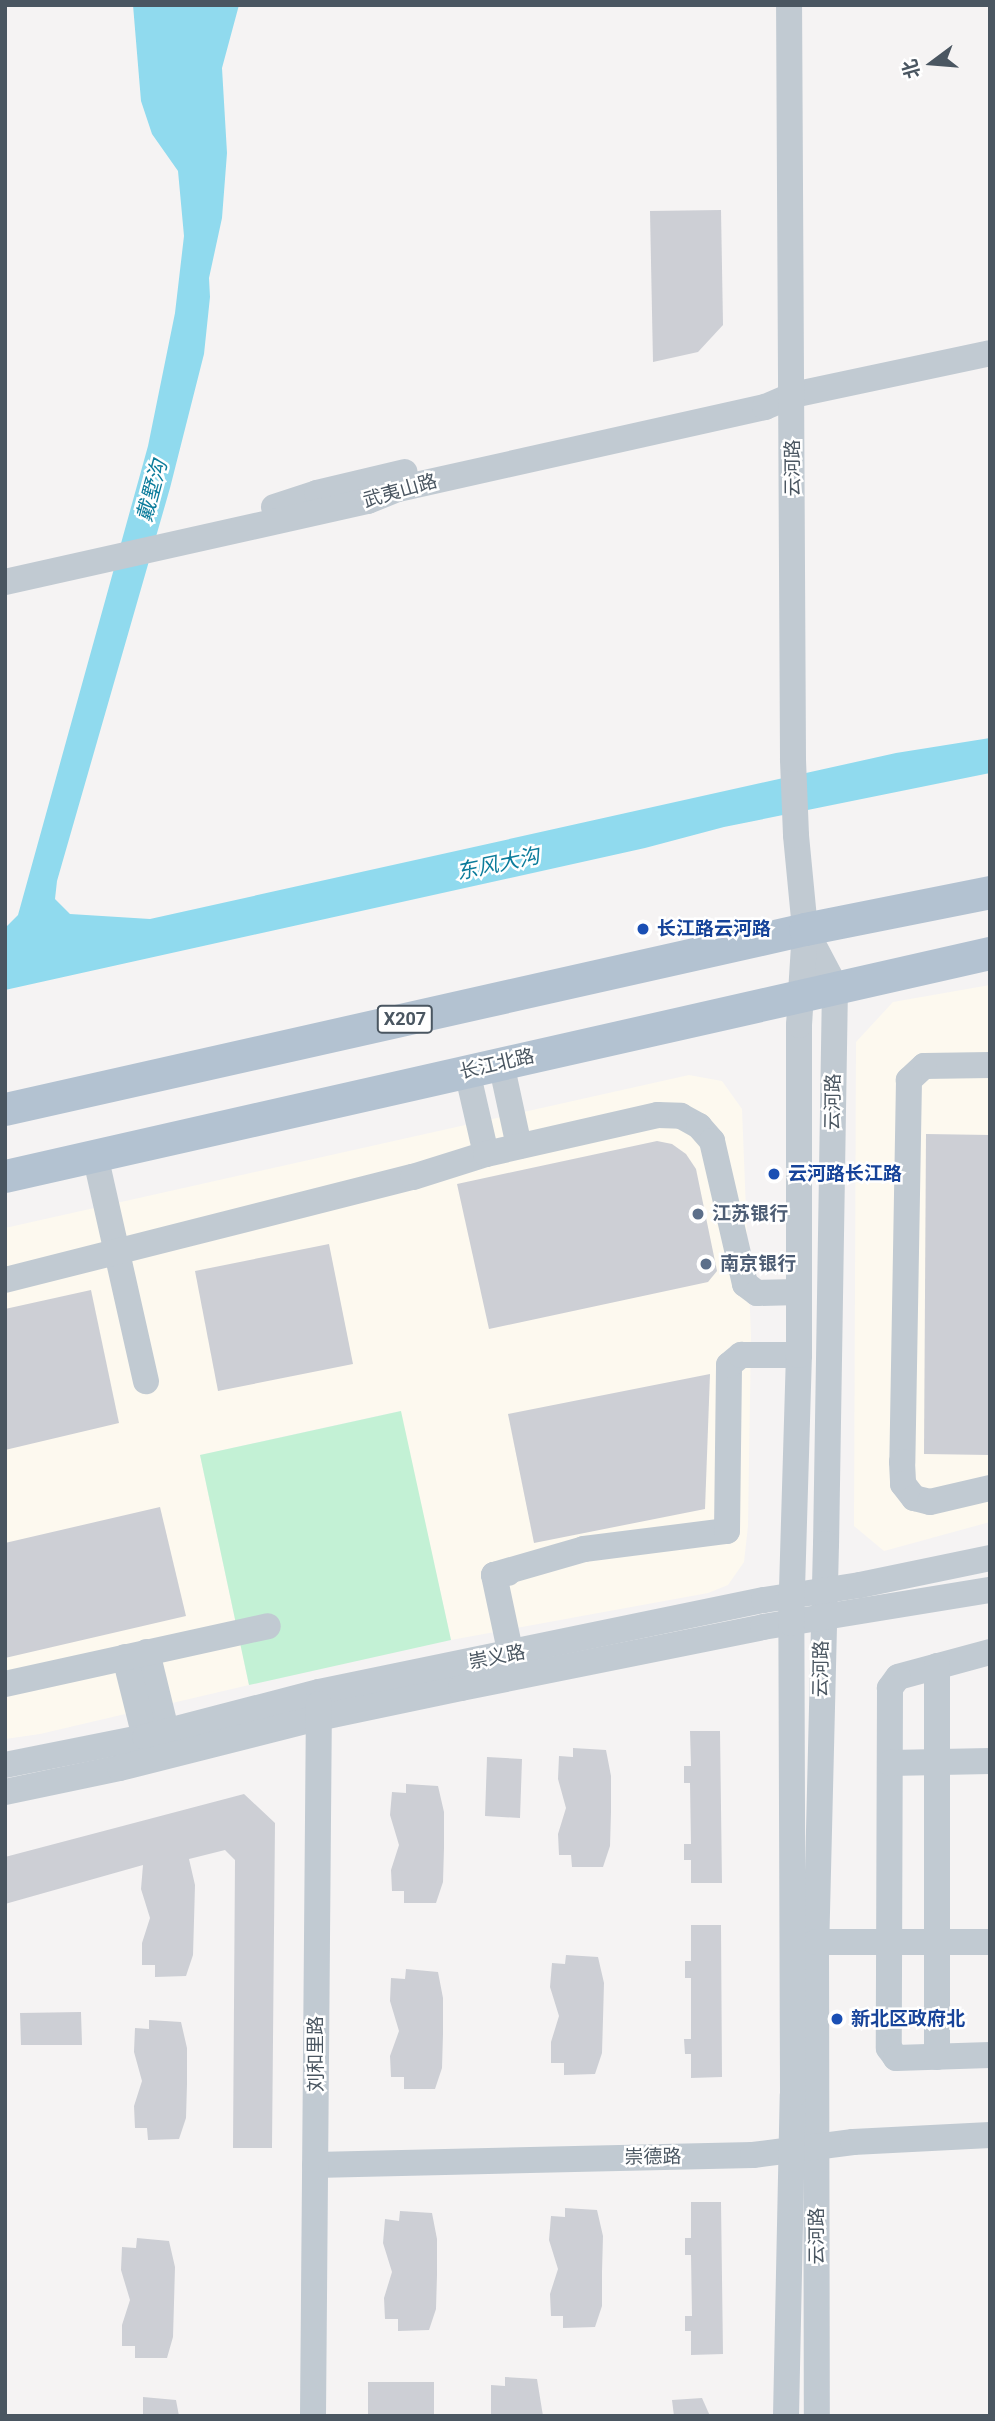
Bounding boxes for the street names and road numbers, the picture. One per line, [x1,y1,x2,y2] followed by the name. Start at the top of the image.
[782,440,804,496] street label: 云河路
[360,470,440,512] street label: 武夷山路
[375,1004,435,1034] road number: X207
[457,1044,537,1084] street label: 长江北路
[821,1073,845,1131] street label: 云河路
[467,1640,527,1674] street label: 崇义路
[809,1640,833,1698] street label: 云河路
[305,2016,327,2092] street label: 刘和里路
[624,2145,682,2169] street label: 崇德路
[806,2208,828,2264] street label: 云河路

